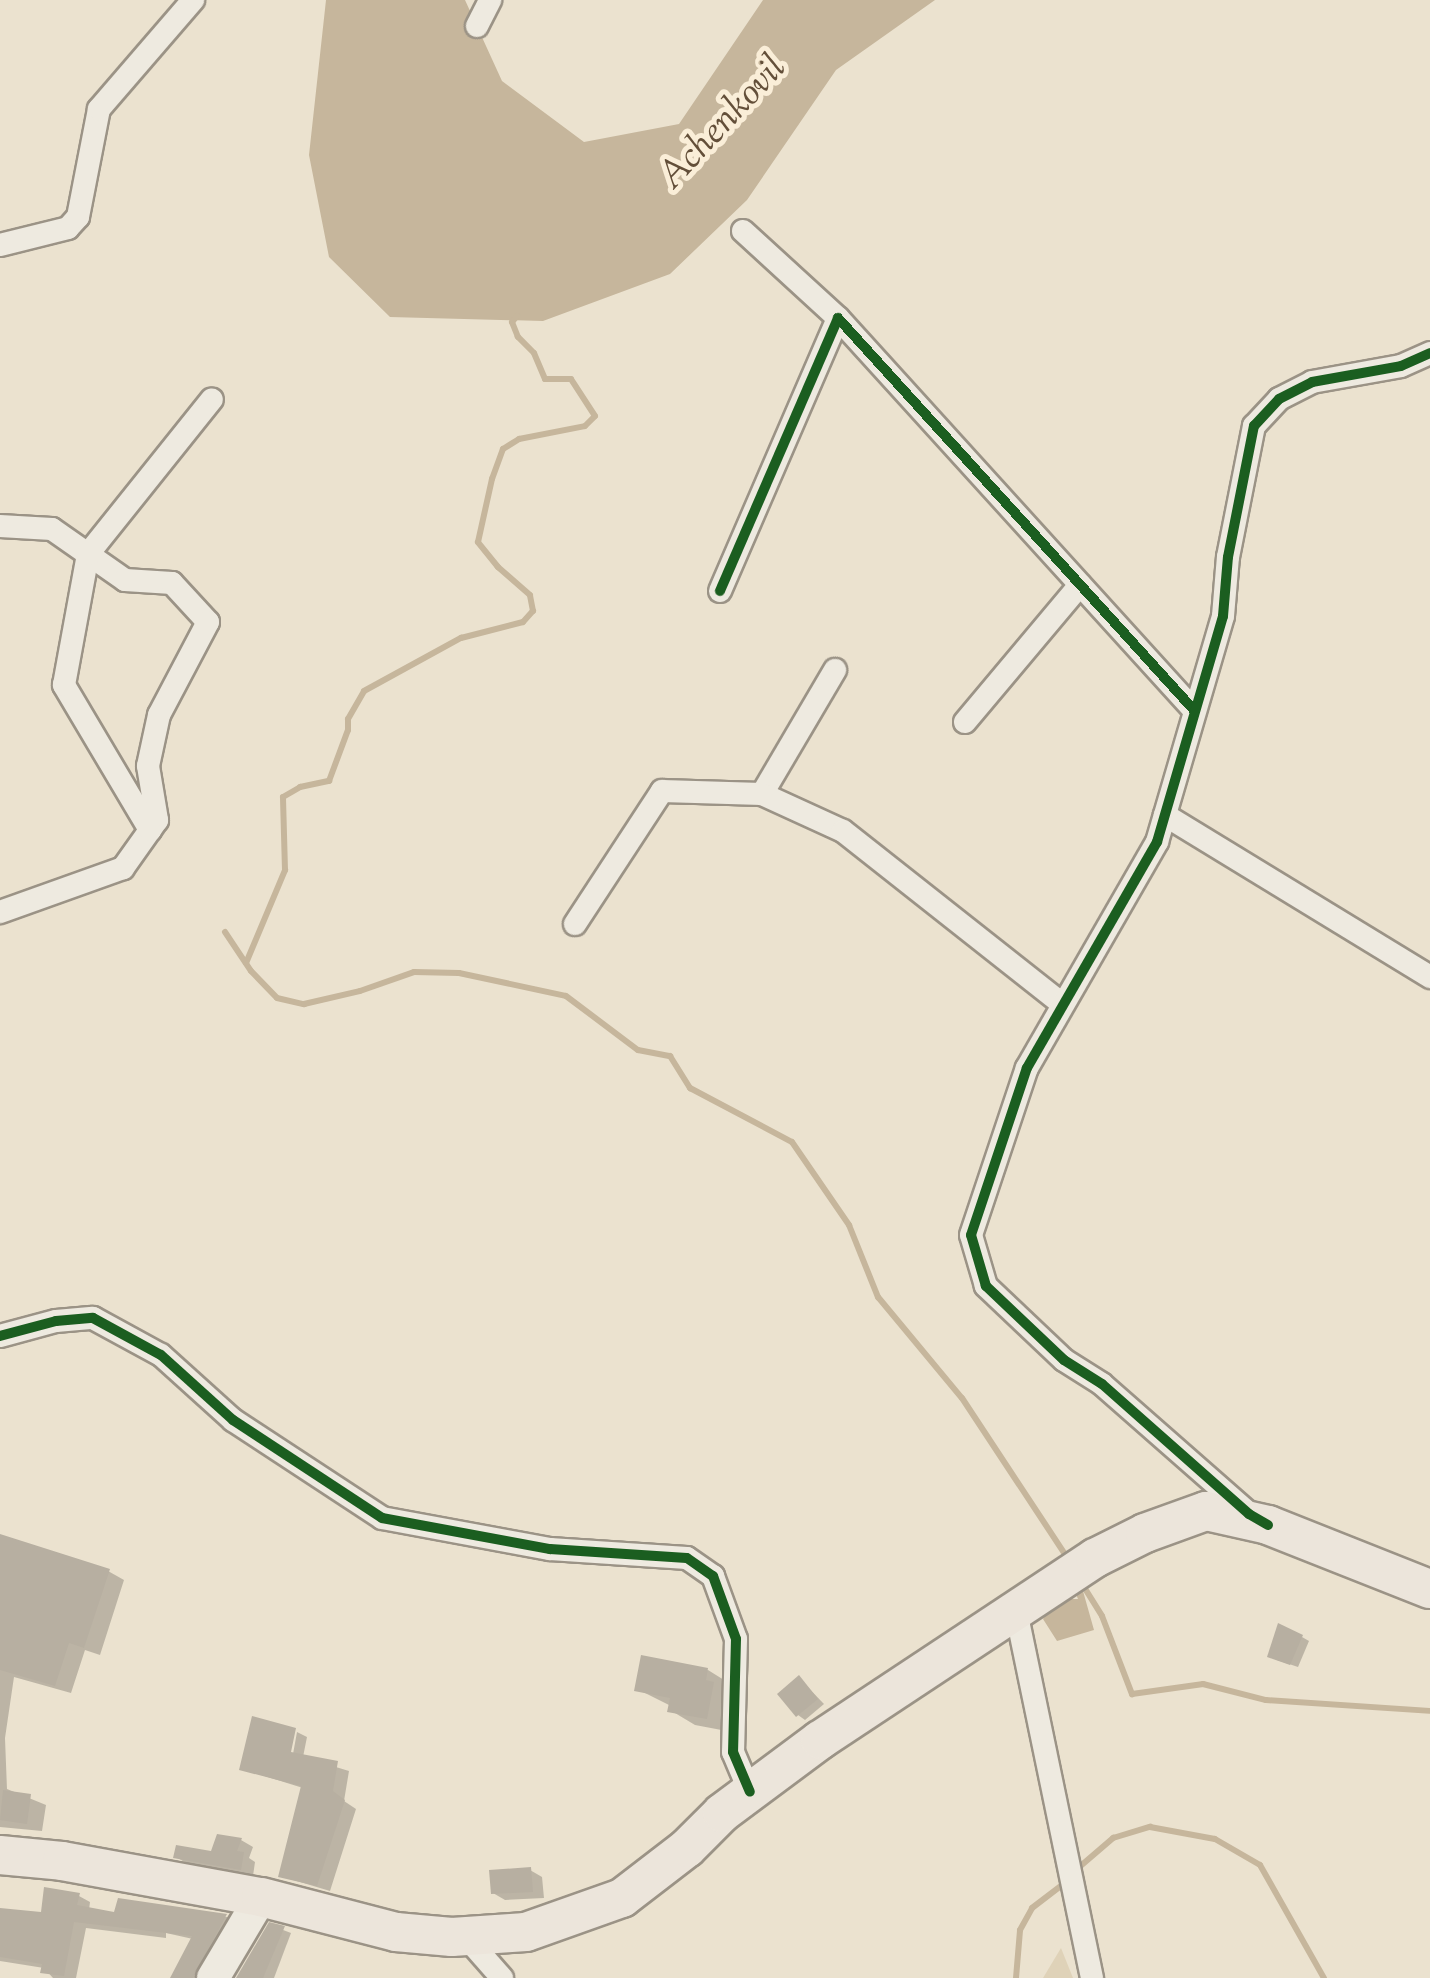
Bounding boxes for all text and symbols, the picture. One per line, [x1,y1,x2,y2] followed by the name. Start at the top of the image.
[650,47,798,201] water label: Achenkovil

